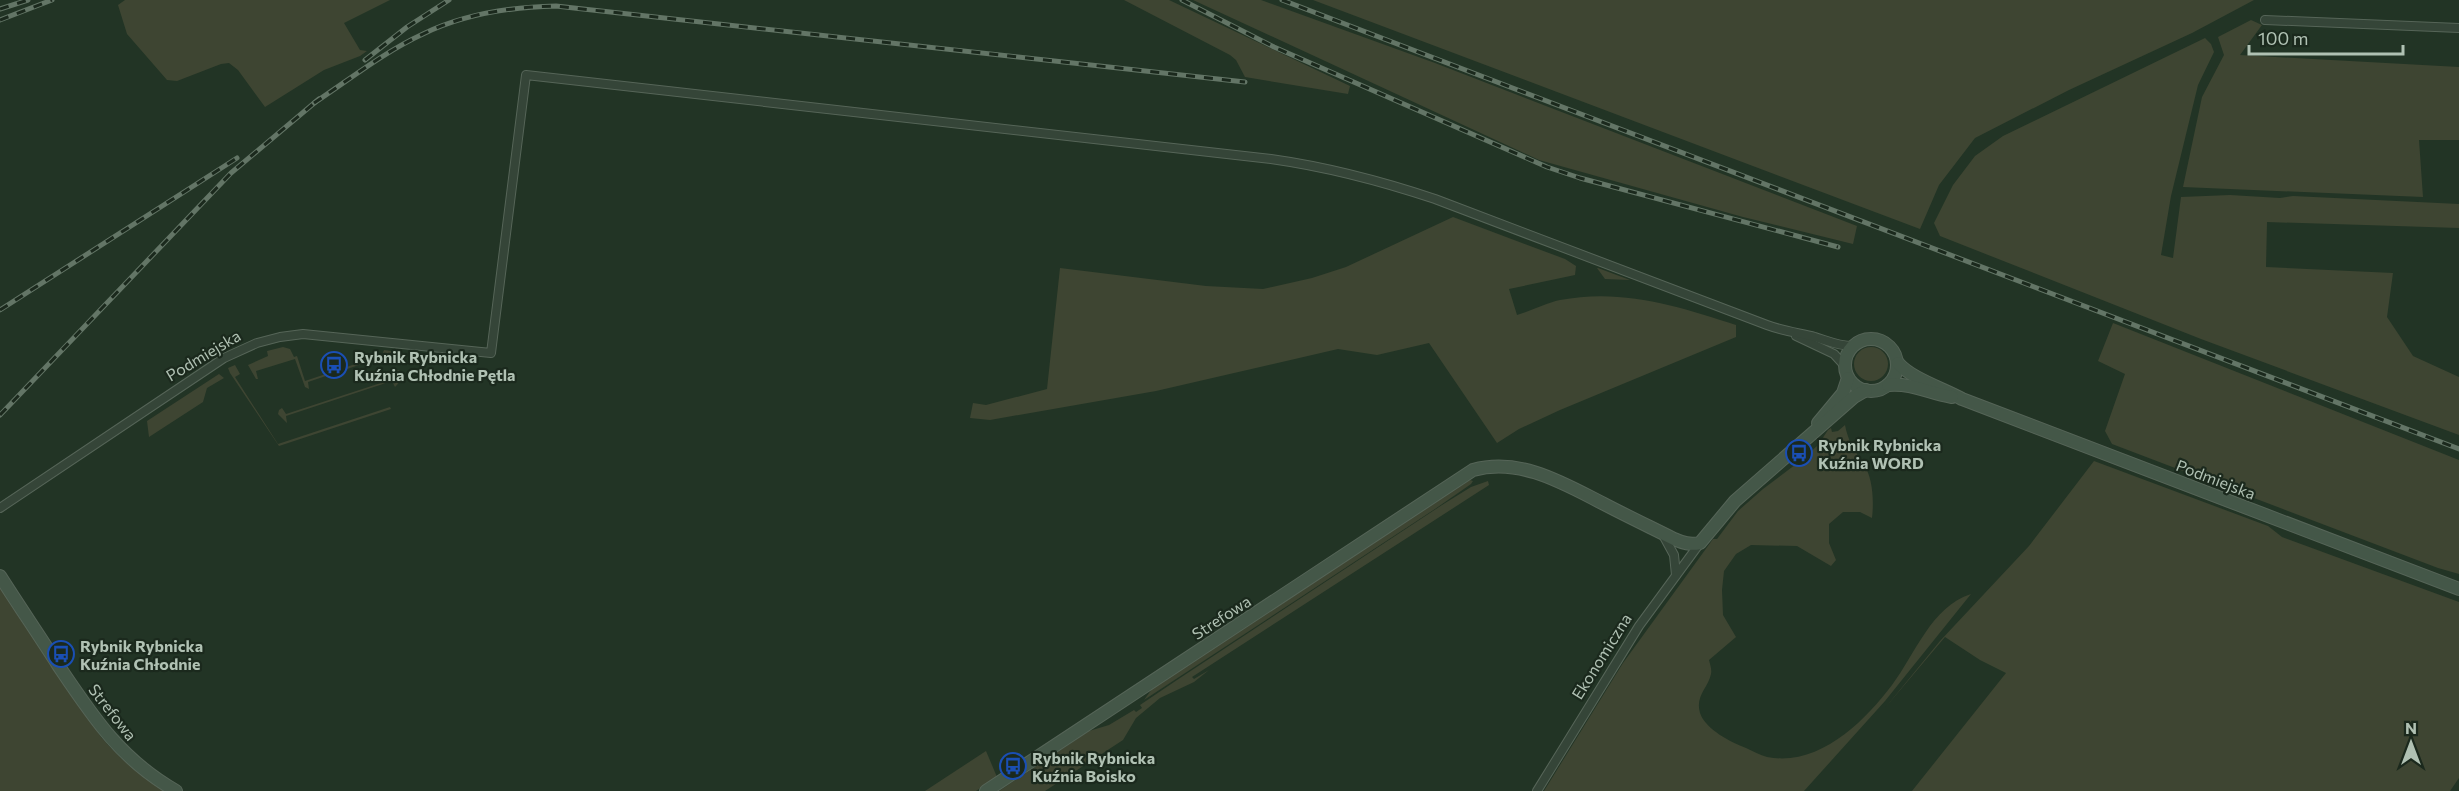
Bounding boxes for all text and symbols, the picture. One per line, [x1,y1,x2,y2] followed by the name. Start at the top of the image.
[2249,18,2404,56] scale bar
[2258,27,2308,49] text: 100 m
[162,325,244,385] street label: Podmiejska
[354,347,516,384] place label: Rybnik Rybnicka Kuźnia Chłodnie Pętla
[319,350,349,380] bus stop icon: Rybnik Rybnicka Kuźnia Chłodnie Pętla
[1818,435,1941,472] place label: Rybnik Rybnicka Kuźnia WORD
[1784,438,1814,468] bus stop icon: Rybnik Rybnicka Kuźnia WORD
[2174,455,2258,503] street label: Podmiejska
[1188,591,1254,643] street label: Strefowa
[1567,610,1635,702] street label: Ekonomiczna
[80,636,203,673] place label: Rybnik Rybnicka Kuźnia Chłodnie
[46,639,76,669] bus stop icon: Rybnik Rybnicka Kuźnia Chłodnie
[85,680,141,744] street label: Strefowa
[2381,713,2441,773] north arrow
[2405,718,2417,737] text: N
[1032,748,1155,785] place label: Rybnik Rybnicka Kuźnia Boisko
[998,751,1028,781] bus stop icon: Rybnik Rybnicka Kuźnia Boisko

